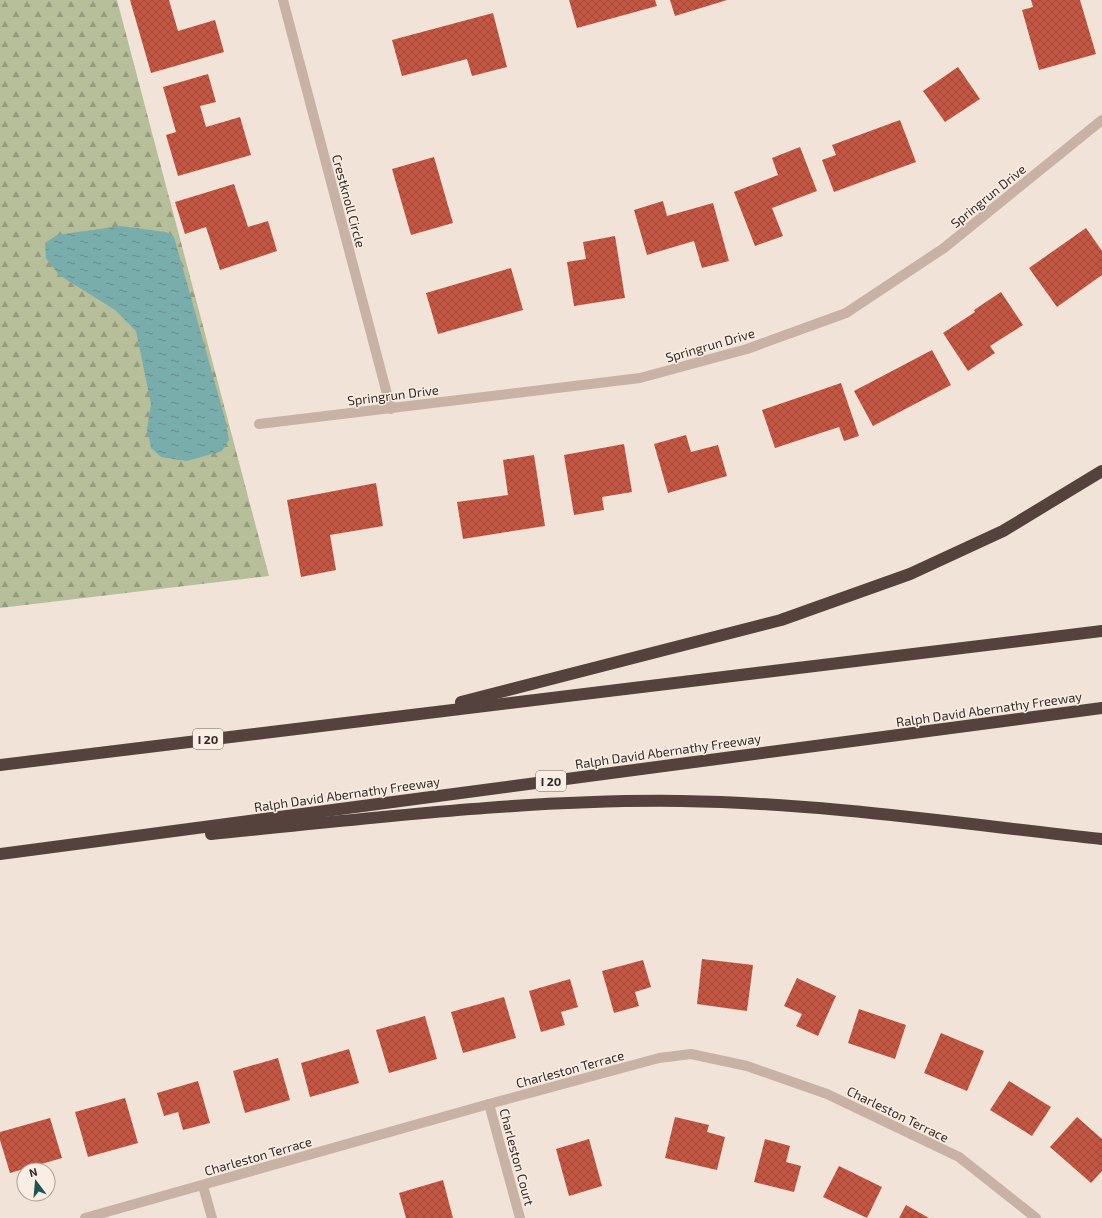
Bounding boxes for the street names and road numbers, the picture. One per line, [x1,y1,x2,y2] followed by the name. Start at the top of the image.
[329,153,369,249] street label: Crestknoll Circle
[947,161,1029,231] street label: Springrun Drive
[664,325,756,365] street label: Springrun Drive
[346,381,440,409] street label: Springrun Drive
[895,688,1083,730] street label: Ralph David Abernathy Freeway
[193,729,223,749] road number: I 20
[574,730,762,772] street label: Ralph David Abernathy Freeway
[536,771,566,791] road number: I 20
[253,773,441,815] street label: Ralph David Abernathy Freeway
[514,1047,626,1091] street label: Charleston Terrace
[845,1082,951,1146] street label: Charleston Terrace
[496,1107,538,1207] street label: Charleston Court
[202,1133,314,1179] street label: Charleston Terrace

